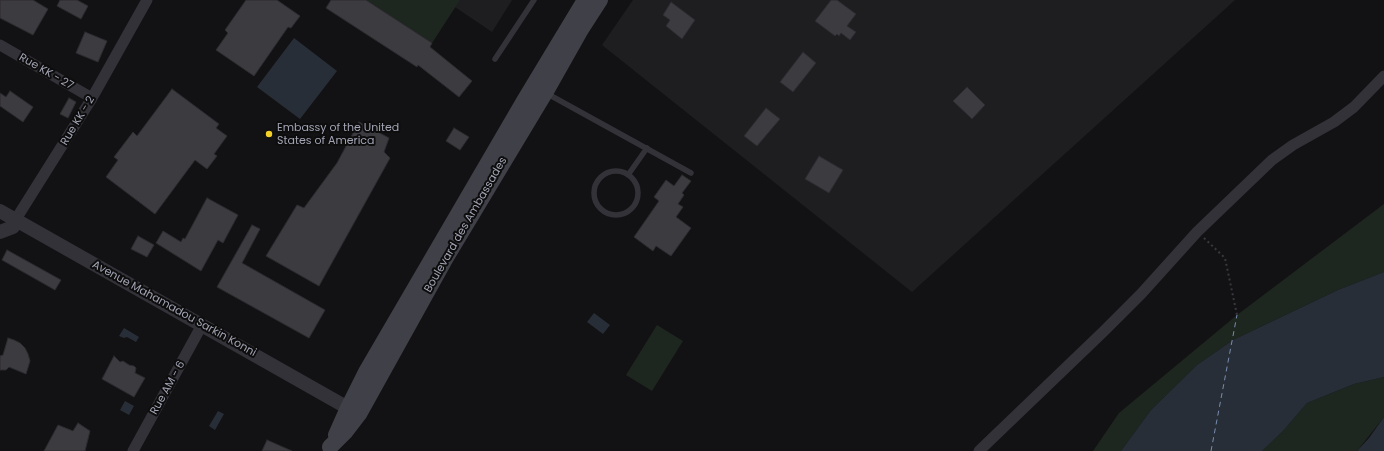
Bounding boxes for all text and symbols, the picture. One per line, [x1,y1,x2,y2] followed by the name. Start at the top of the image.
[16,51,76,93] street label: Rue KK - 27
[58,94,98,148] street label: Rue KK - 2
[277,121,399,147] place label: Embassy of the United States of America
[264,129,274,139] marker: Embassy of the United States of America
[422,155,510,295] street label: Boulevard des Ambassades
[90,258,258,360] street label: Avenue Mahamadou Sarkin Konni
[148,359,188,417] street label: Rue AM - 6

